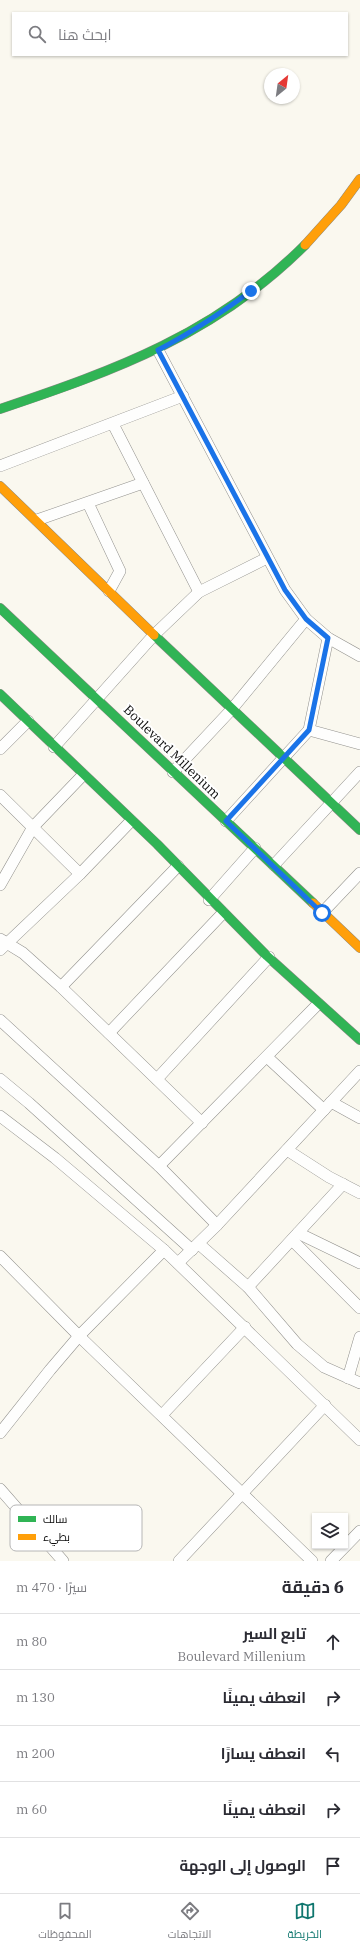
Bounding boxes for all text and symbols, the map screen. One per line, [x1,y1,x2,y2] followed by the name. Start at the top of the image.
[12,12,348,56] search box
[26,23,48,45] icon: search
[58,25,112,44] text: ابحث هنا
[264,68,300,104] north arrow
[242,282,260,300] route end
[120,701,224,803] street label: Boulevard Millenium
[313,904,331,922] route start
[10,1505,142,1551] legend
[43,1512,67,1526] text: سالك
[312,1513,348,1549] map controls
[312,1513,348,1549] button: layers
[43,1530,70,1546] text: بطيء
[282,1576,344,1598] text: 6 دقيقة
[16,1579,87,1596] text: سيرًا · 470 m
[243,1624,306,1643] text: تابع السير
[322,1631,344,1653] icon: ahead
[16,1633,47,1650] text: 80 m
[177,1648,306,1665] text: Boulevard Millenium
[322,1687,344,1709] icon: right
[223,1688,306,1707] text: انعطف يمينًا
[16,1689,55,1706] text: 130 m
[322,1743,344,1765] icon: left
[221,1744,306,1763] text: انعطف يسارًا
[16,1745,55,1762] text: 200 m
[322,1799,344,1821] icon: right
[223,1800,306,1819] text: انعطف يمينًا
[16,1801,47,1818] text: 60 m
[322,1855,344,1877] icon: arrive
[180,1856,306,1875] text: الوصول إلى الوجهة
[38,1900,92,1944] tab: المحفوظات
[168,1900,211,1944] tab: الاتجاهات
[288,1900,322,1944] tab: الخريطة

